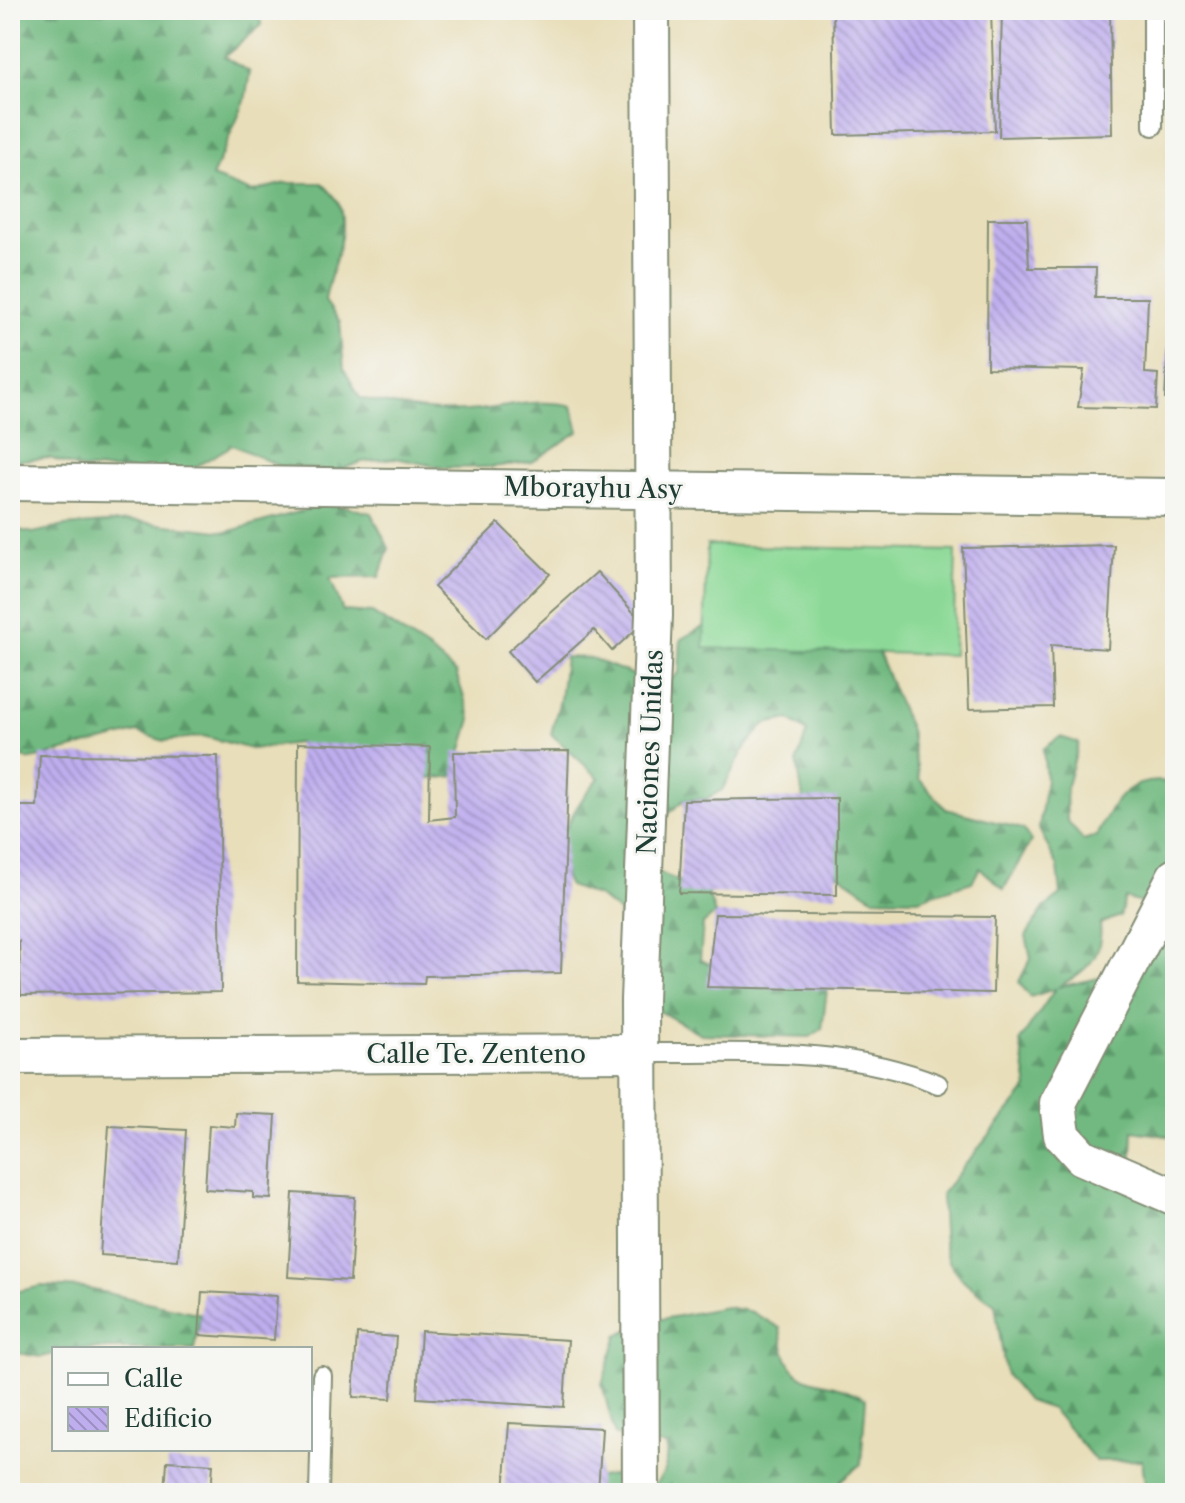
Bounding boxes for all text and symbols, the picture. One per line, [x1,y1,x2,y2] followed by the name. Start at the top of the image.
[503,470,683,506] street label: Mborayhu Asy
[630,649,670,855] street label: Naciones Unidas
[366,1038,586,1070] street label: Calle Te. Zenteno
[52,1347,312,1451] legend
[124,1364,183,1393] text: Calle
[124,1404,212,1433] text: Edificio

